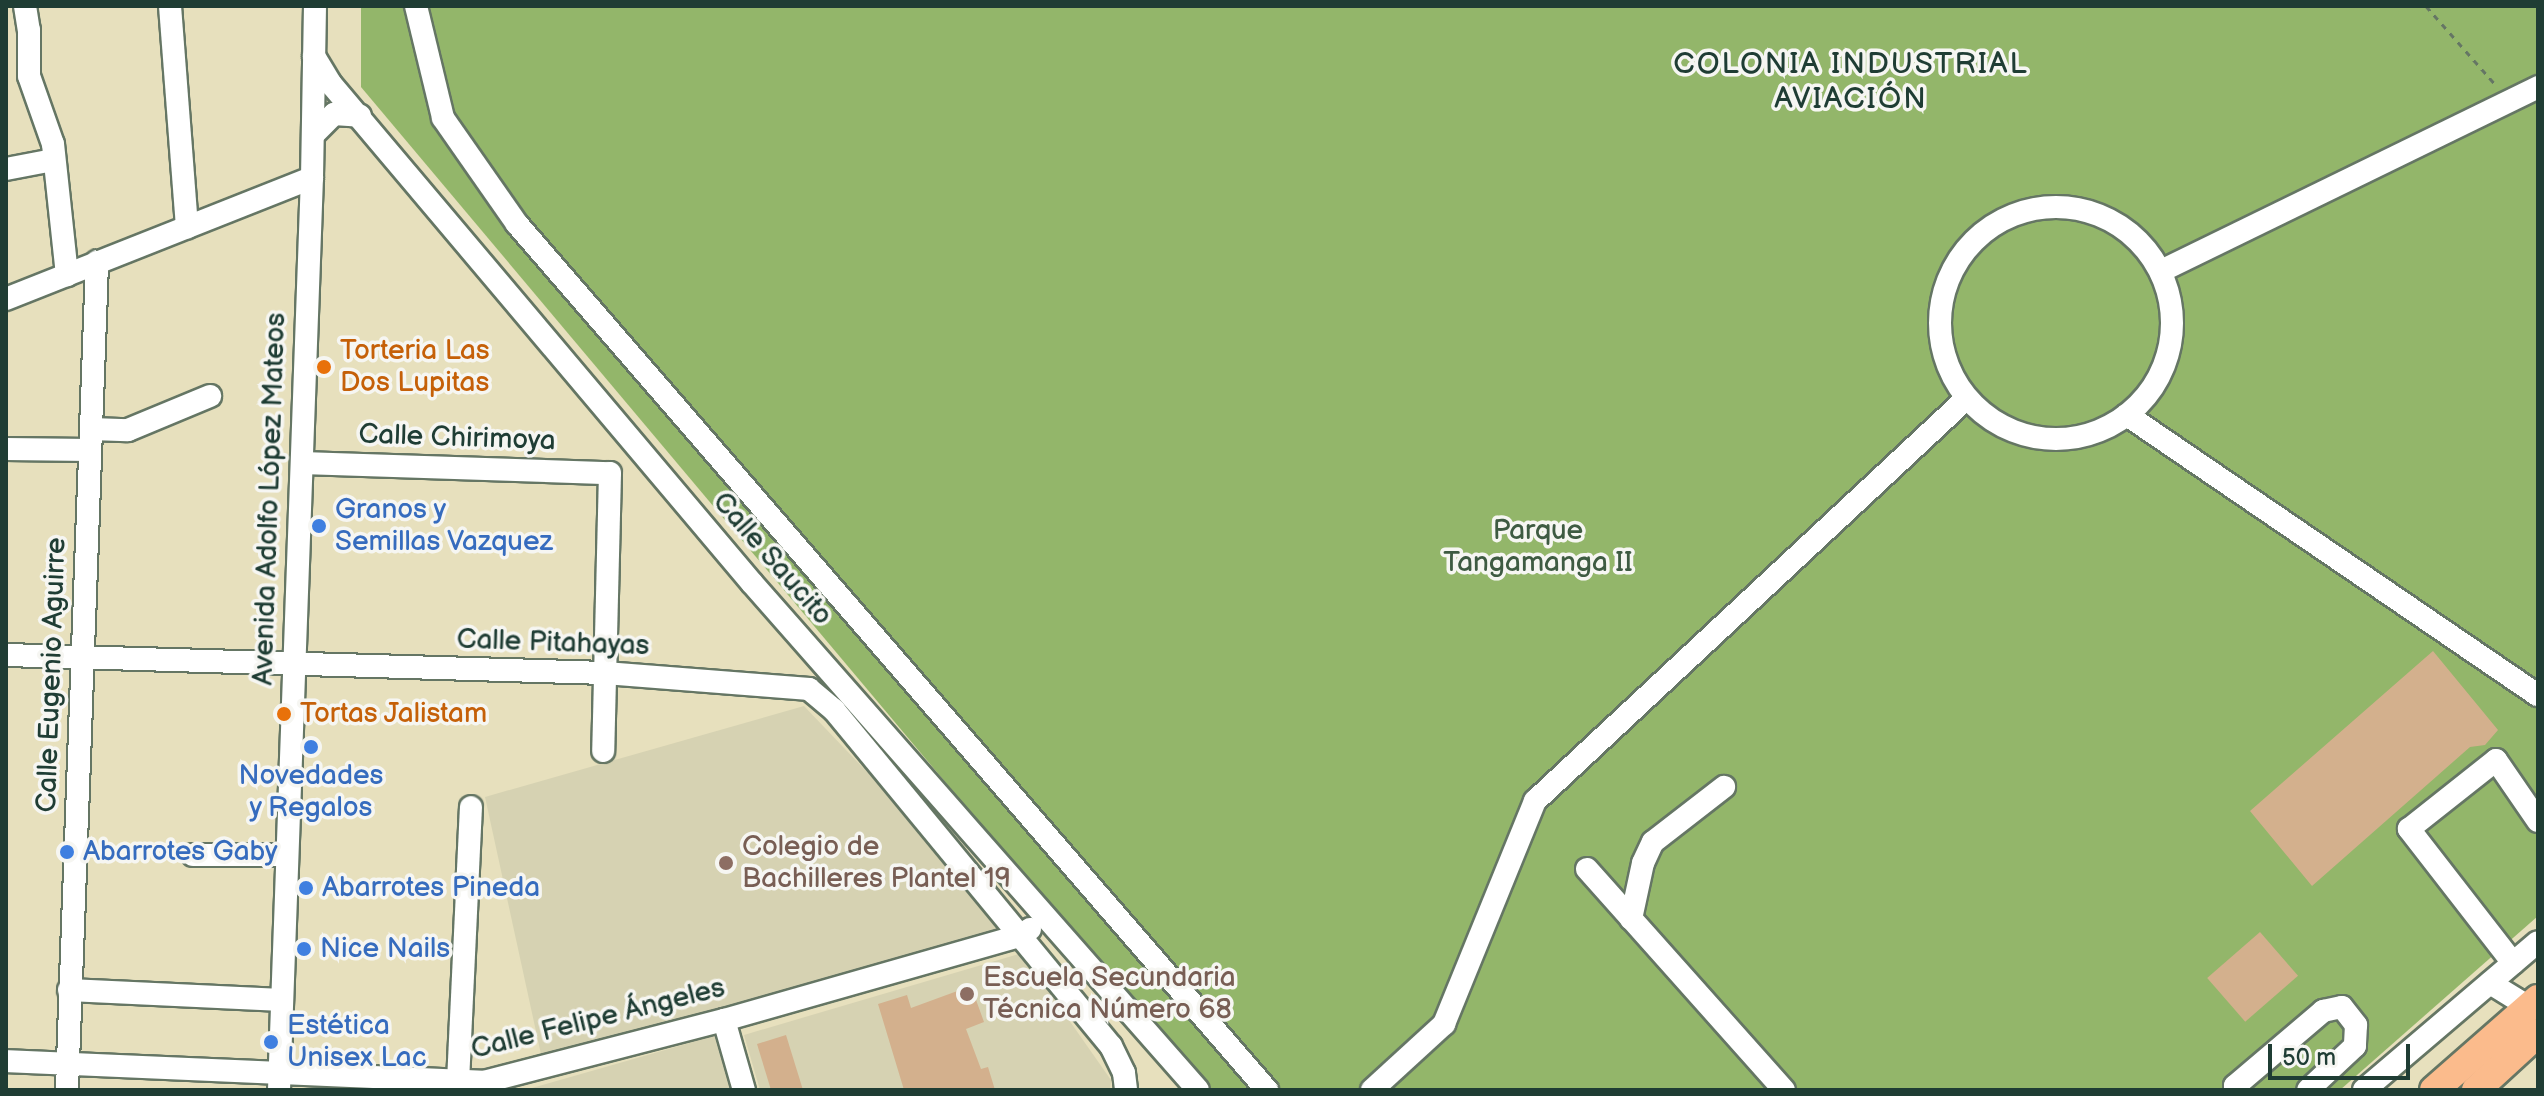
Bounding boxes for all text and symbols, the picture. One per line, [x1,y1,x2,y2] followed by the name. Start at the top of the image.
[1673,46,2029,116] district label: COLONIA INDUSTRIAL AVIACIÓN
[247,312,293,686] street label: Avenida Adolfo López Mateos
[340,334,490,400] place label: Torteria Las Dos Lupitas
[315,358,333,376] marker: Torteria Las Dos Lupitas
[358,418,556,458] street label: Calle Chirimoya
[705,485,839,633] street label: Calle Saucito
[335,493,554,559] place label: Granos y Semillas Vazquez
[1443,514,1633,580] park label: Parque Tangamanga II
[310,517,328,535] marker: Granos y Semillas Vazquez
[30,537,74,813] street label: Calle Eugenio Aguirre
[456,623,650,663] street label: Calle Pitahayas
[300,697,489,731] place label: Tortas Jalistam
[275,705,293,723] marker: Tortas Jalistam
[302,738,320,756] marker: Novedades y Regalos
[239,759,383,825] place label: Novedades y Regalos
[742,830,1011,896] place label: Colegio de Bachilleres Plantel 19
[83,835,278,869] place label: Abarrotes Gaby
[58,843,76,861] marker: Abarrotes Gaby
[717,854,735,872] marker: Colegio de Bachilleres Plantel 19
[322,871,540,905] place label: Abarrotes Pineda
[297,879,315,897] marker: Abarrotes Pineda
[320,932,450,966] place label: Nice Nails
[295,940,313,958] marker: Nice Nails
[983,961,1236,1027] place label: Escuela Secundaria Técnica Número 68
[468,971,728,1067] street label: Calle Felipe Ángeles
[958,985,976,1003] marker: Escuela Secundaria Técnica Número 68
[287,1009,427,1075] place label: Estética Unisex Lac
[2272,1028,2414,1078] scale bar
[262,1033,280,1051] marker: Estética Unisex Lac
[2282,1043,2336,1072] text: 50 m

